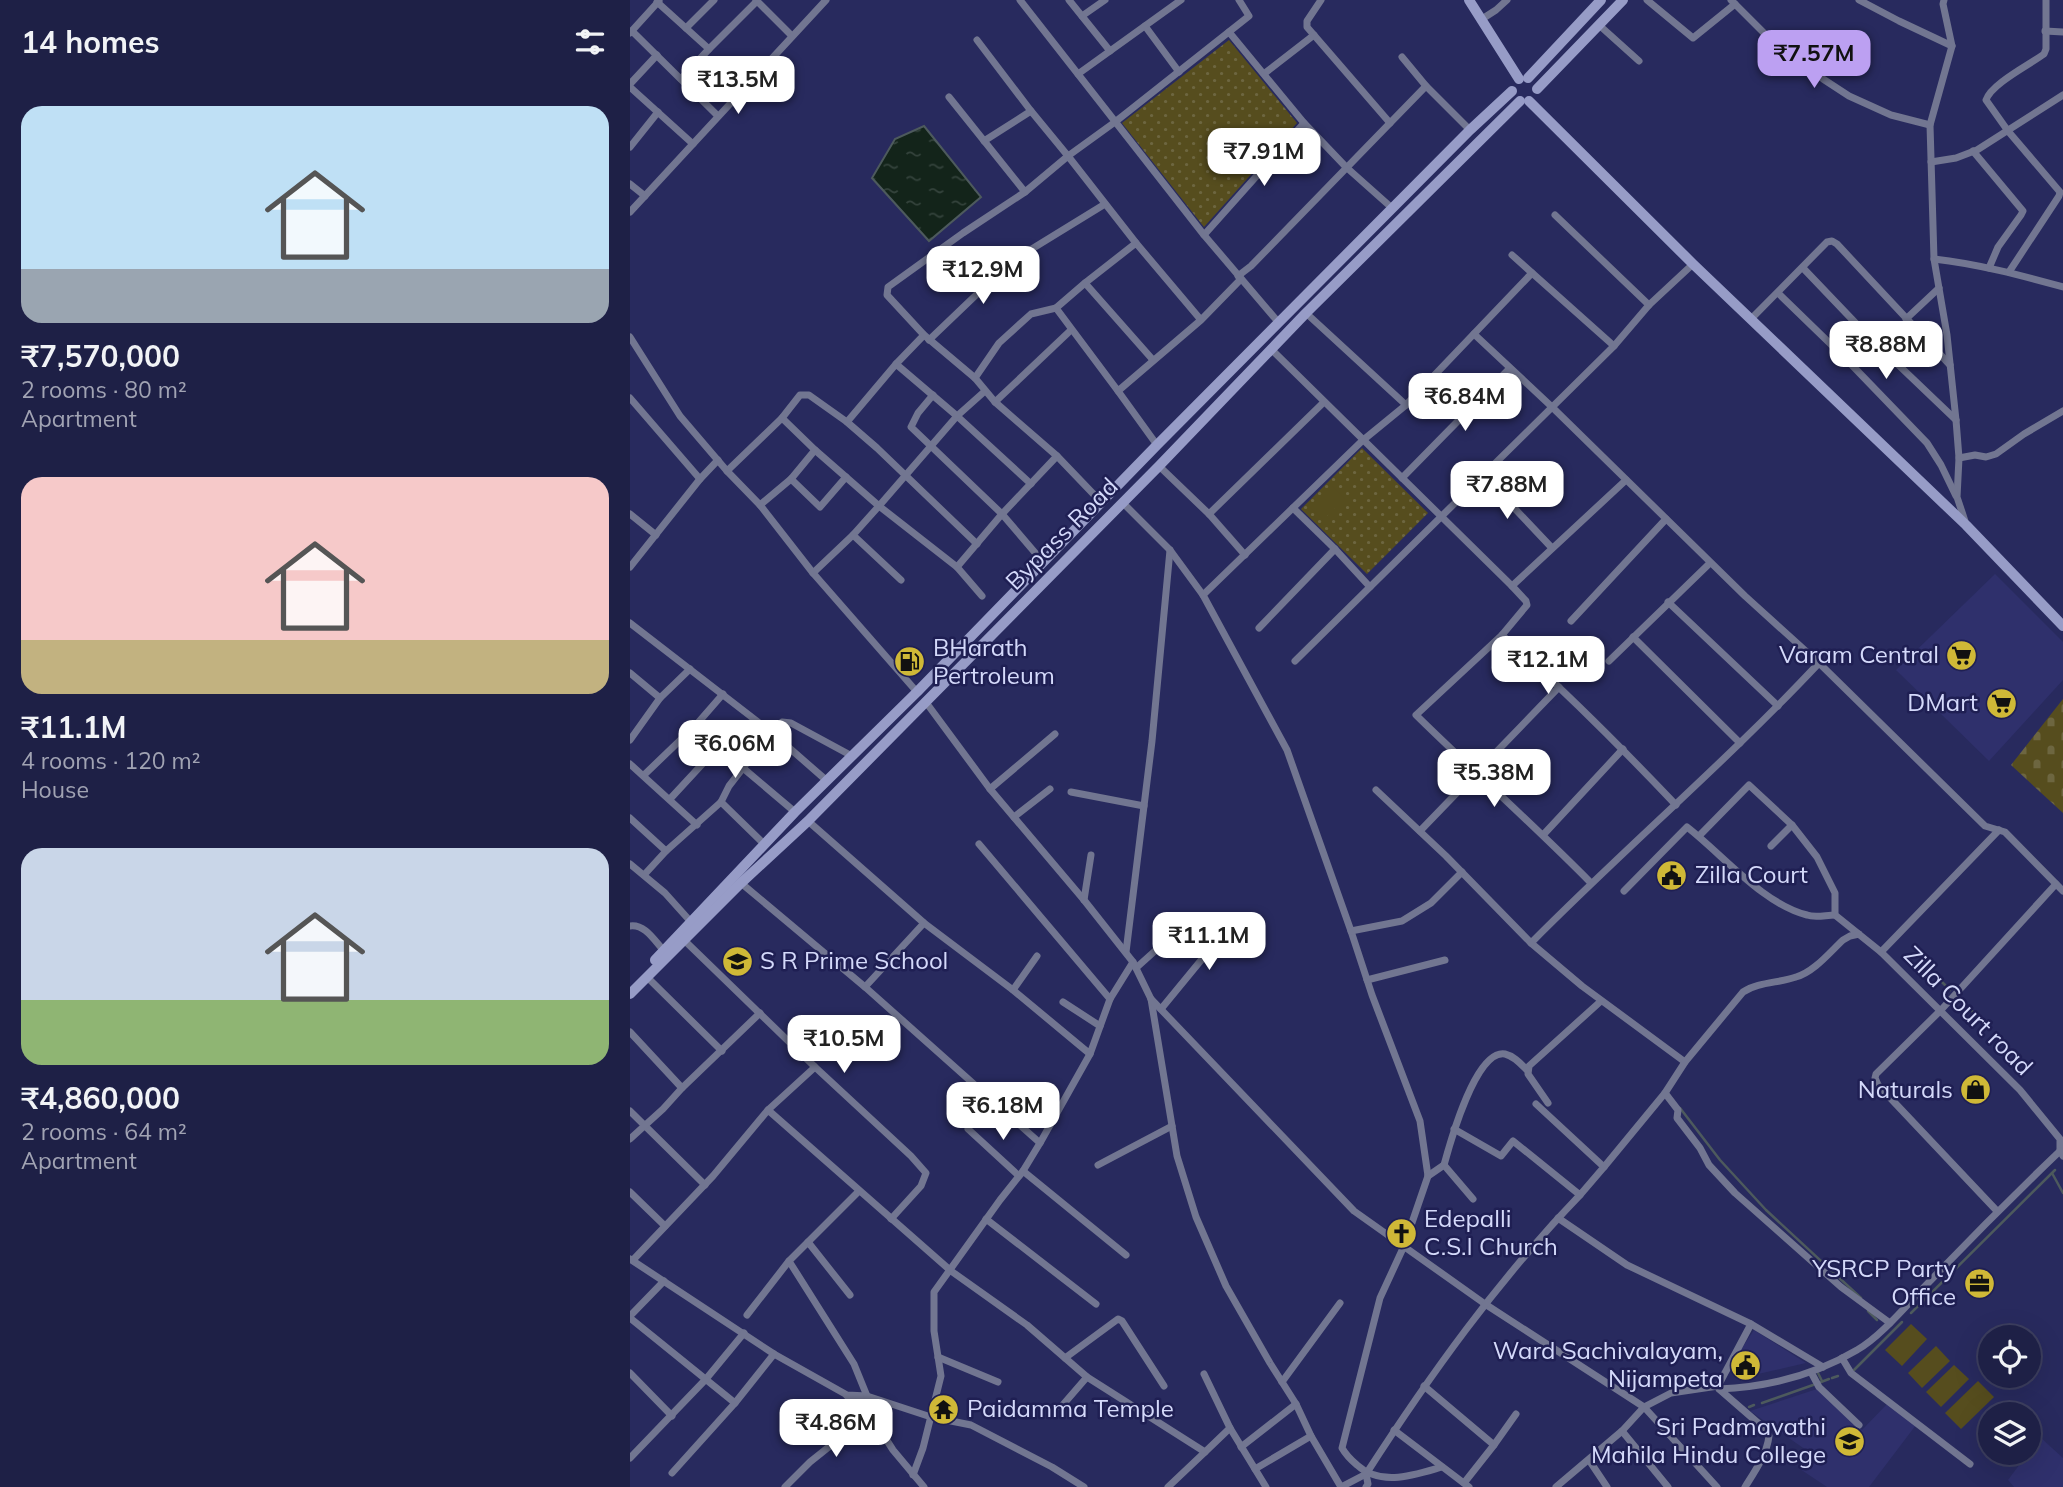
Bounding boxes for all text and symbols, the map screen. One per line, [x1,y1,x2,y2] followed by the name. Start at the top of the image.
[21,23,160,61] text: 14 homes
[571,23,609,61] icon: filters
[1757,31,1871,90] pin: ₹7.57M
[1774,38,1854,67] text: ₹7.57M
[681,57,795,116] pin: ₹13.5M
[698,64,778,93] text: ₹13.5M
[1207,128,1321,188] pin: ₹7.91M
[1224,136,1304,165] text: ₹7.91M
[252,152,378,278] icon: home
[926,246,1040,306] pin: ₹12.9M
[943,254,1023,283] text: ₹12.9M
[1829,322,1943,381] pin: ₹8.88M
[1846,329,1926,358] text: ₹8.88M
[21,337,180,375] text: ₹7,570,000
[1408,374,1522,433] pin: ₹6.84M
[21,375,187,404] text: 2 rooms · 80 m²
[1425,381,1505,410] text: ₹6.84M
[21,404,137,433] text: Apartment
[1450,462,1564,521] pin: ₹7.88M
[1467,469,1547,498] text: ₹7.88M
[999,471,1124,596] street label: Bypass Road
[252,523,378,649] icon: home
[933,632,1055,690] place label: BHarath Pertroleum
[1491,636,1605,696] pin: ₹12.1M
[1945,638,1979,672] supermarket icon: Varam Central
[1779,639,1939,669] place label: Varam Central
[1508,644,1588,673] text: ₹12.1M
[893,645,927,679] fuel station icon: BHarath Pertroleum
[1984,686,2018,720] supermarket icon: DMart
[1907,687,1978,717] place label: DMart
[21,708,127,746] text: ₹11.1M
[678,720,792,780] pin: ₹6.06M
[695,728,775,757] text: ₹6.06M
[21,746,201,775] text: 4 rooms · 120 m²
[1437,750,1551,809] pin: ₹5.38M
[1454,757,1534,786] text: ₹5.38M
[21,775,89,804] text: House
[1655,858,1689,892] public building icon: Zilla Court
[1695,859,1808,889] place label: Zilla Court
[252,894,378,1020] icon: home
[1152,912,1266,972] pin: ₹11.1M
[1169,920,1249,949] text: ₹11.1M
[1898,939,2040,1081] street label: Zilla Court road
[720,944,754,978] school or university icon: S R Prime School
[760,945,948,975] place label: S R Prime School
[787,1016,901,1075] pin: ₹10.5M
[804,1023,884,1052] text: ₹10.5M
[1959,1073,1993,1107] shop icon: Naturals
[1858,1074,1953,1104] place label: Naturals
[21,1079,180,1117] text: ₹4,860,000
[946,1082,1060,1142] pin: ₹6.18M
[963,1090,1043,1119] text: ₹6.18M
[21,1117,187,1146] text: 2 rooms · 64 m²
[21,1146,137,1175] text: Apartment
[1424,1203,1558,1261] place label: Edepalli C.S.I Church
[1384,1216,1418,1250] church icon: Edepalli C.S.I Church
[1811,1253,1956,1311] place label: YSRCP Party Office
[1962,1266,1996,1300] office icon: YSRCP Party Office
[1978,1325,2041,1465] map controls
[1978,1325,2041,1388] button: locate
[1493,1335,1723,1393] place label: Ward Sachivalayam, Nijampeta
[1729,1348,1763,1382] public building icon: Ward Sachivalayam, Nijampeta
[927,1392,961,1426] temple icon: Paidamma Temple
[967,1393,1174,1423] place label: Paidamma Temple
[779,1400,893,1459] pin: ₹4.86M
[1978,1402,2041,1465] button: layers
[796,1407,876,1436] text: ₹4.86M
[1591,1411,1826,1469] place label: Sri Padmavathi Mahila Hindu College
[1832,1424,1866,1458] school or university icon: Sri Padmavathi Mahila Hindu College

